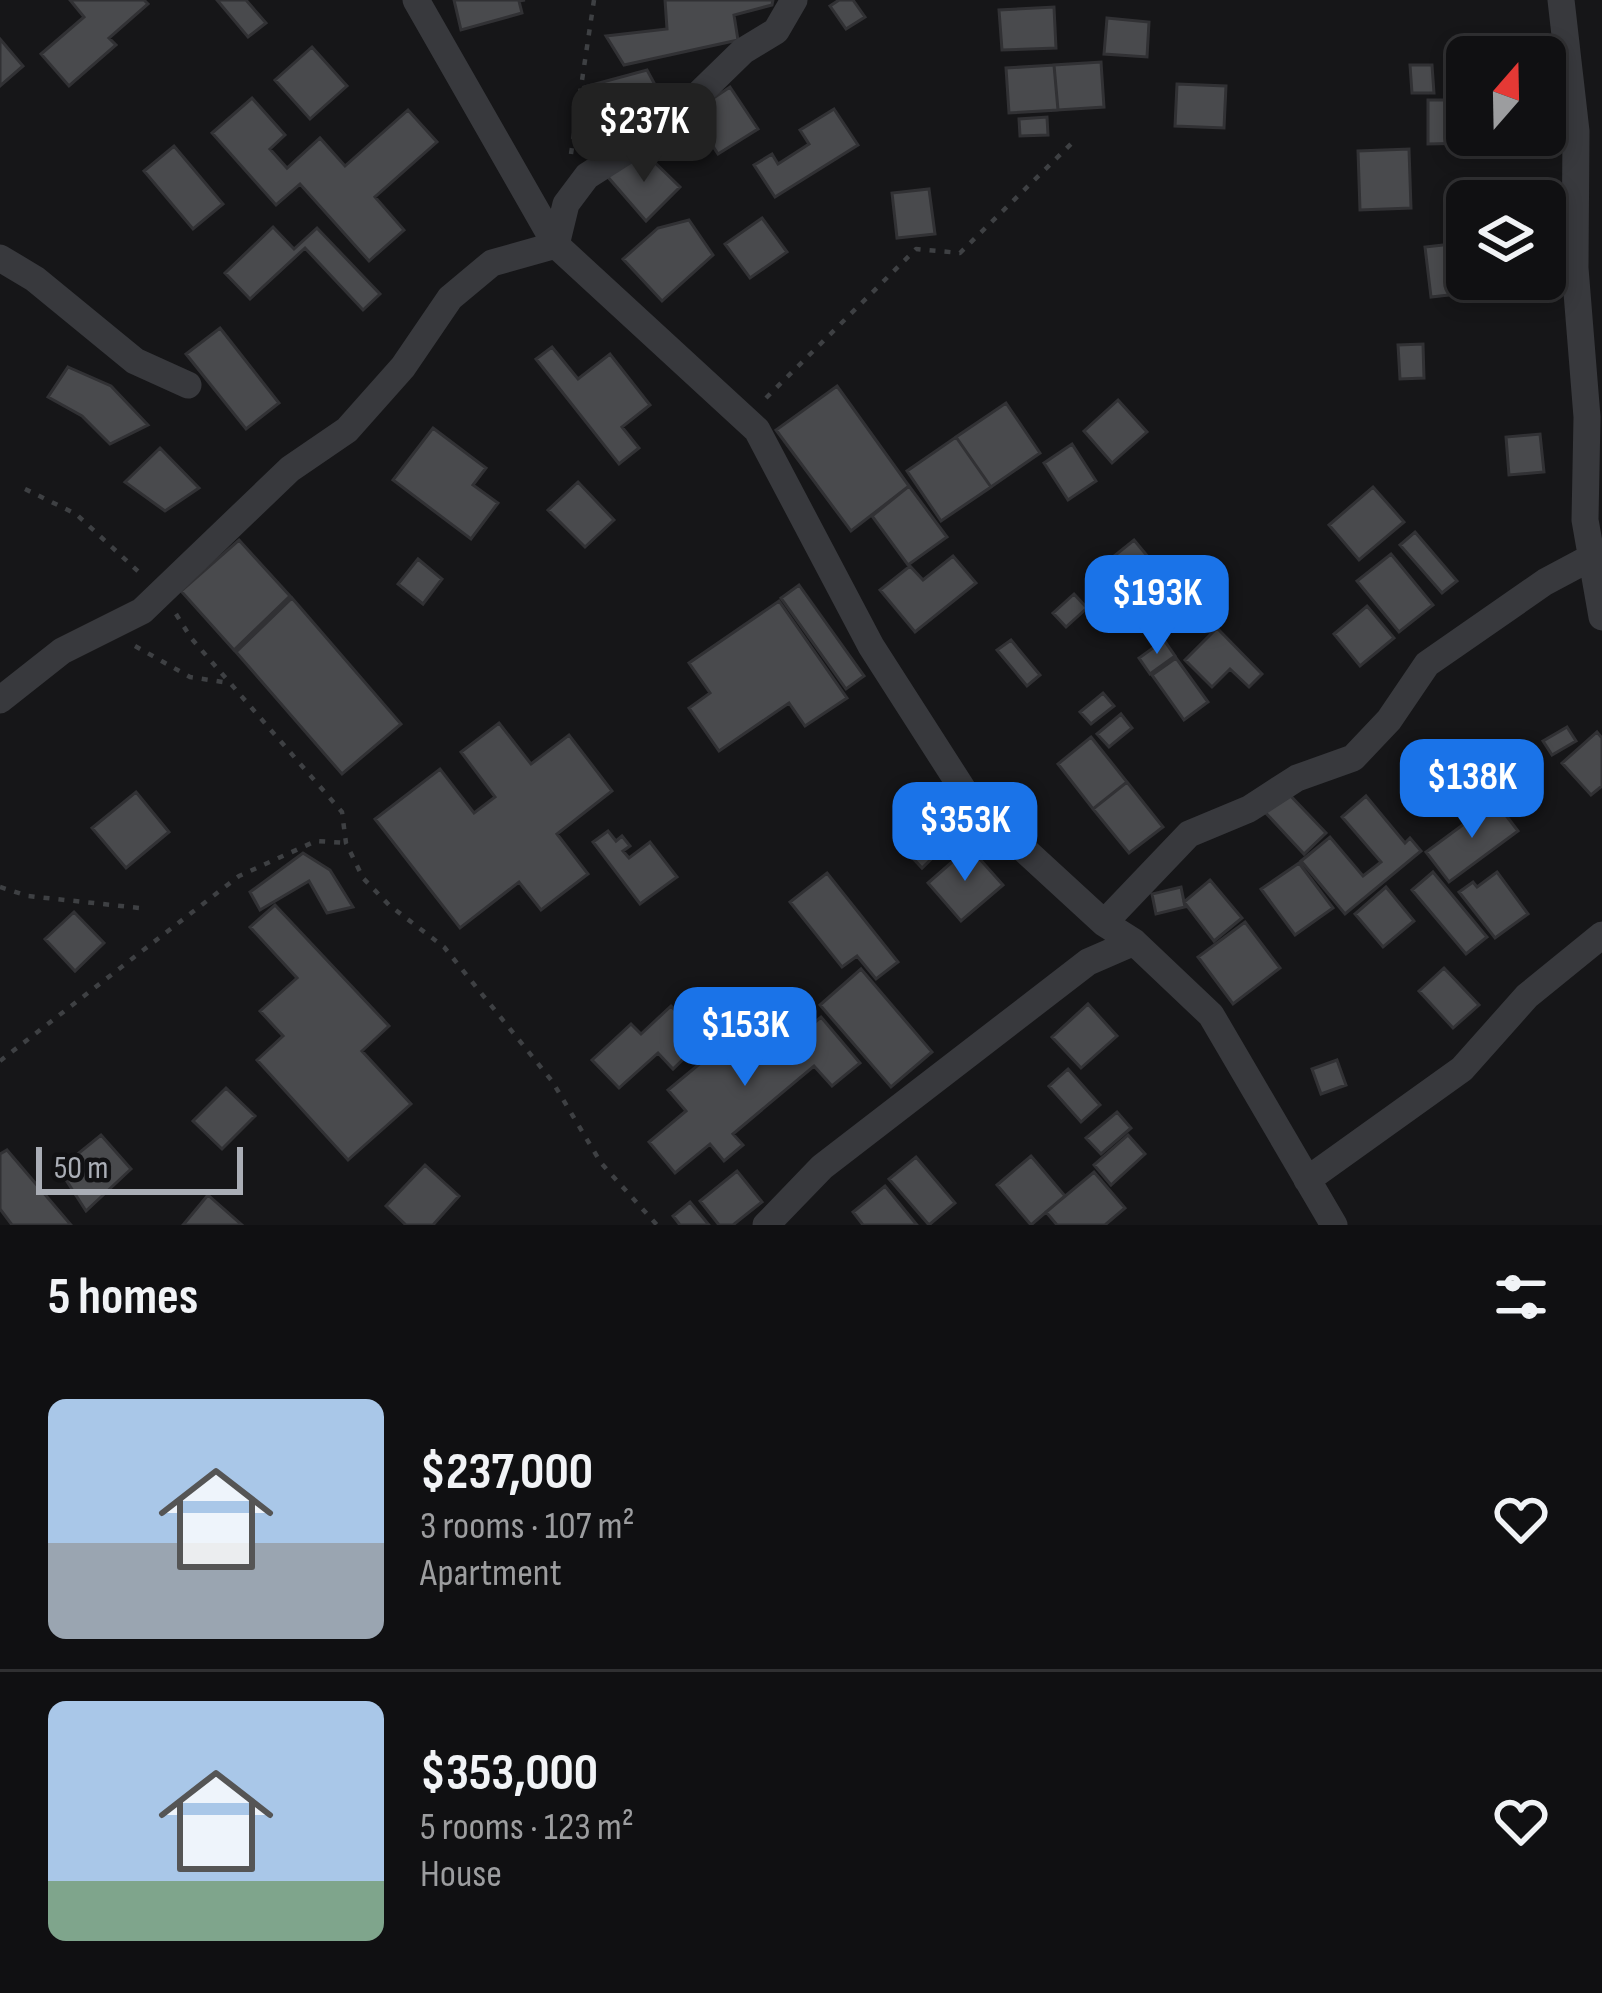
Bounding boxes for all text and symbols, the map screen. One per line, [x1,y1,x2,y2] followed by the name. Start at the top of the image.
[1446,36,1566,156] north arrow
[1446,36,1566,300] map controls
[560,83,728,185] pin: $237K
[598,98,690,145] text: $237K
[1446,180,1566,300] button: layers
[1073,555,1241,657] pin: $193K
[1112,570,1202,617] text: $193K
[1388,739,1556,841] pin: $138K
[1427,754,1517,801] text: $138K
[881,782,1049,884] pin: $353K
[919,797,1011,844] text: $353K
[661,987,829,1089] pin: $153K
[700,1002,790,1049] text: $153K
[36,1141,243,1194] scale bar
[54,1148,108,1188] text: 50 m
[1488,1264,1554,1330] icon: filters
[48,1267,198,1328] text: 5 homes
[420,1442,593,1503] text: $237,000
[144,1447,288,1591] icon: home
[1488,1486,1554,1552] icon: heart
[420,1503,635,1550] text: 3 rooms · 107 m²
[420,1550,562,1597] text: Apartment
[420,1743,598,1804] text: $353,000
[144,1749,288,1893] icon: home
[1488,1788,1554,1854] icon: heart
[420,1804,634,1851] text: 5 rooms · 123 m²
[420,1851,502,1898] text: House

